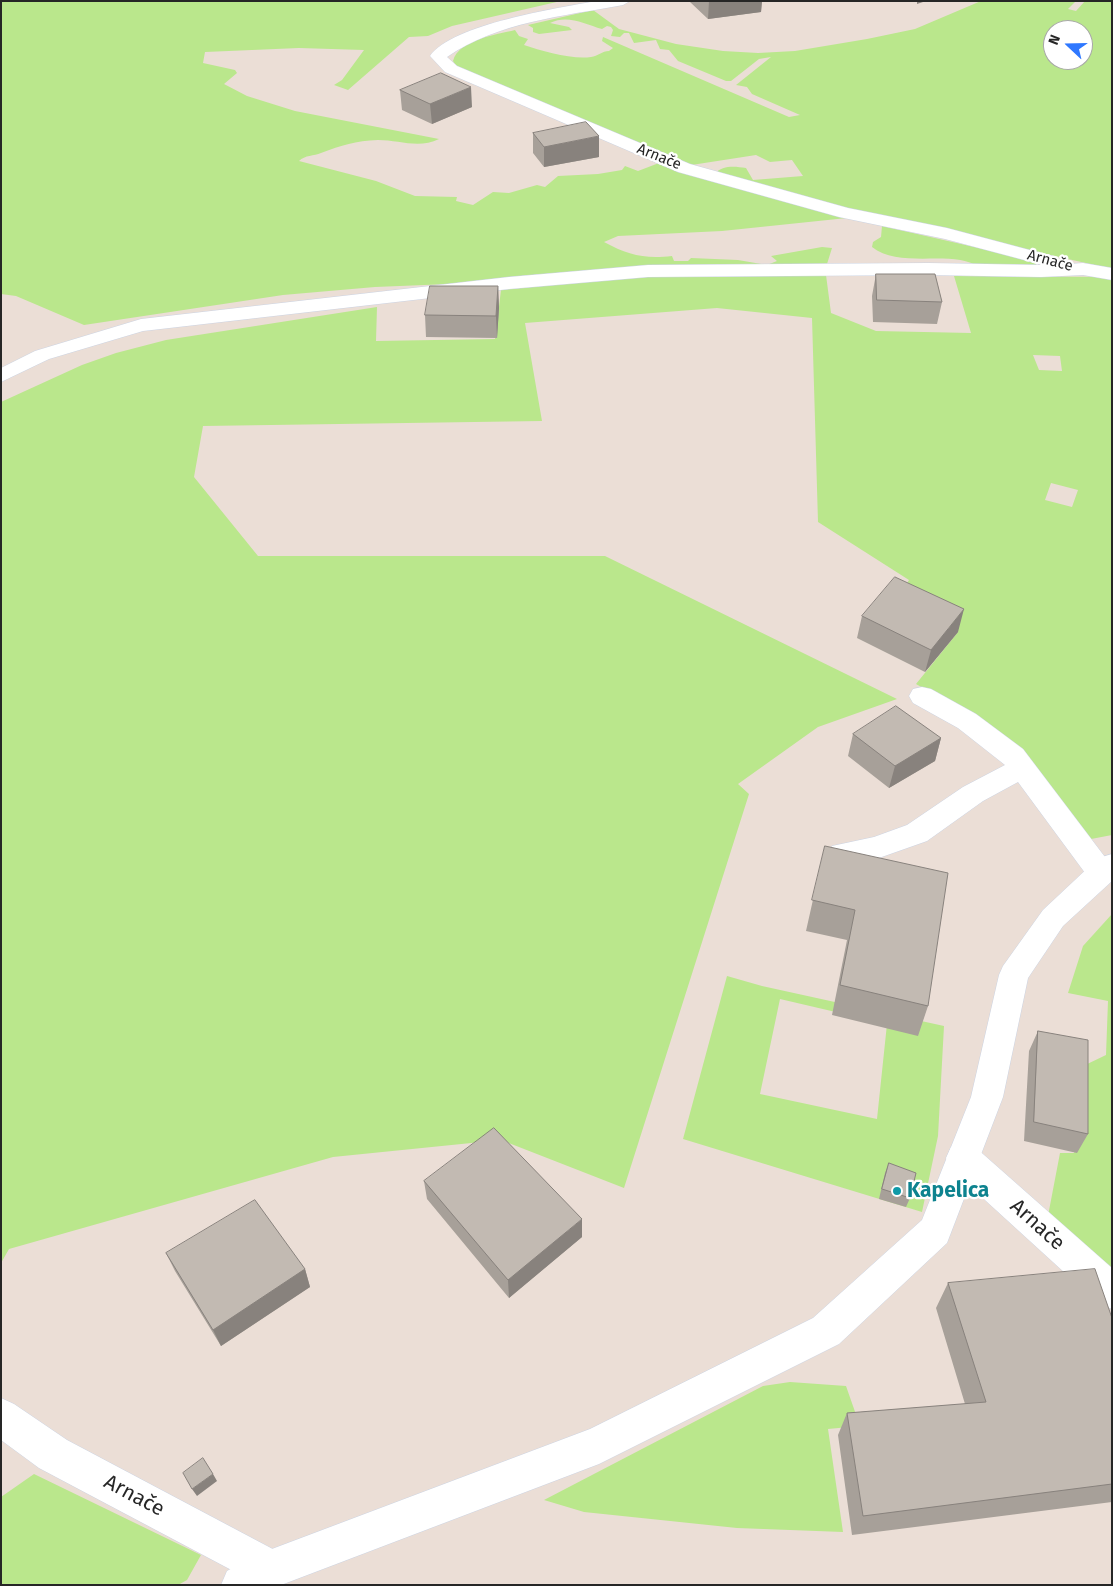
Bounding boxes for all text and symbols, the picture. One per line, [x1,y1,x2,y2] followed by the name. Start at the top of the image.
[1043,20,1093,70] north arrow
[1045,32,1064,47] text: N
[634,140,684,174] street label: Arnače
[1025,246,1075,276] street label: Arnače
[907,1178,989,1204] place label: Kapelica
[891,1185,903,1197] marker: Kapelica
[1004,1194,1070,1256] street label: Arnače
[99,1470,169,1522] street label: Arnače

